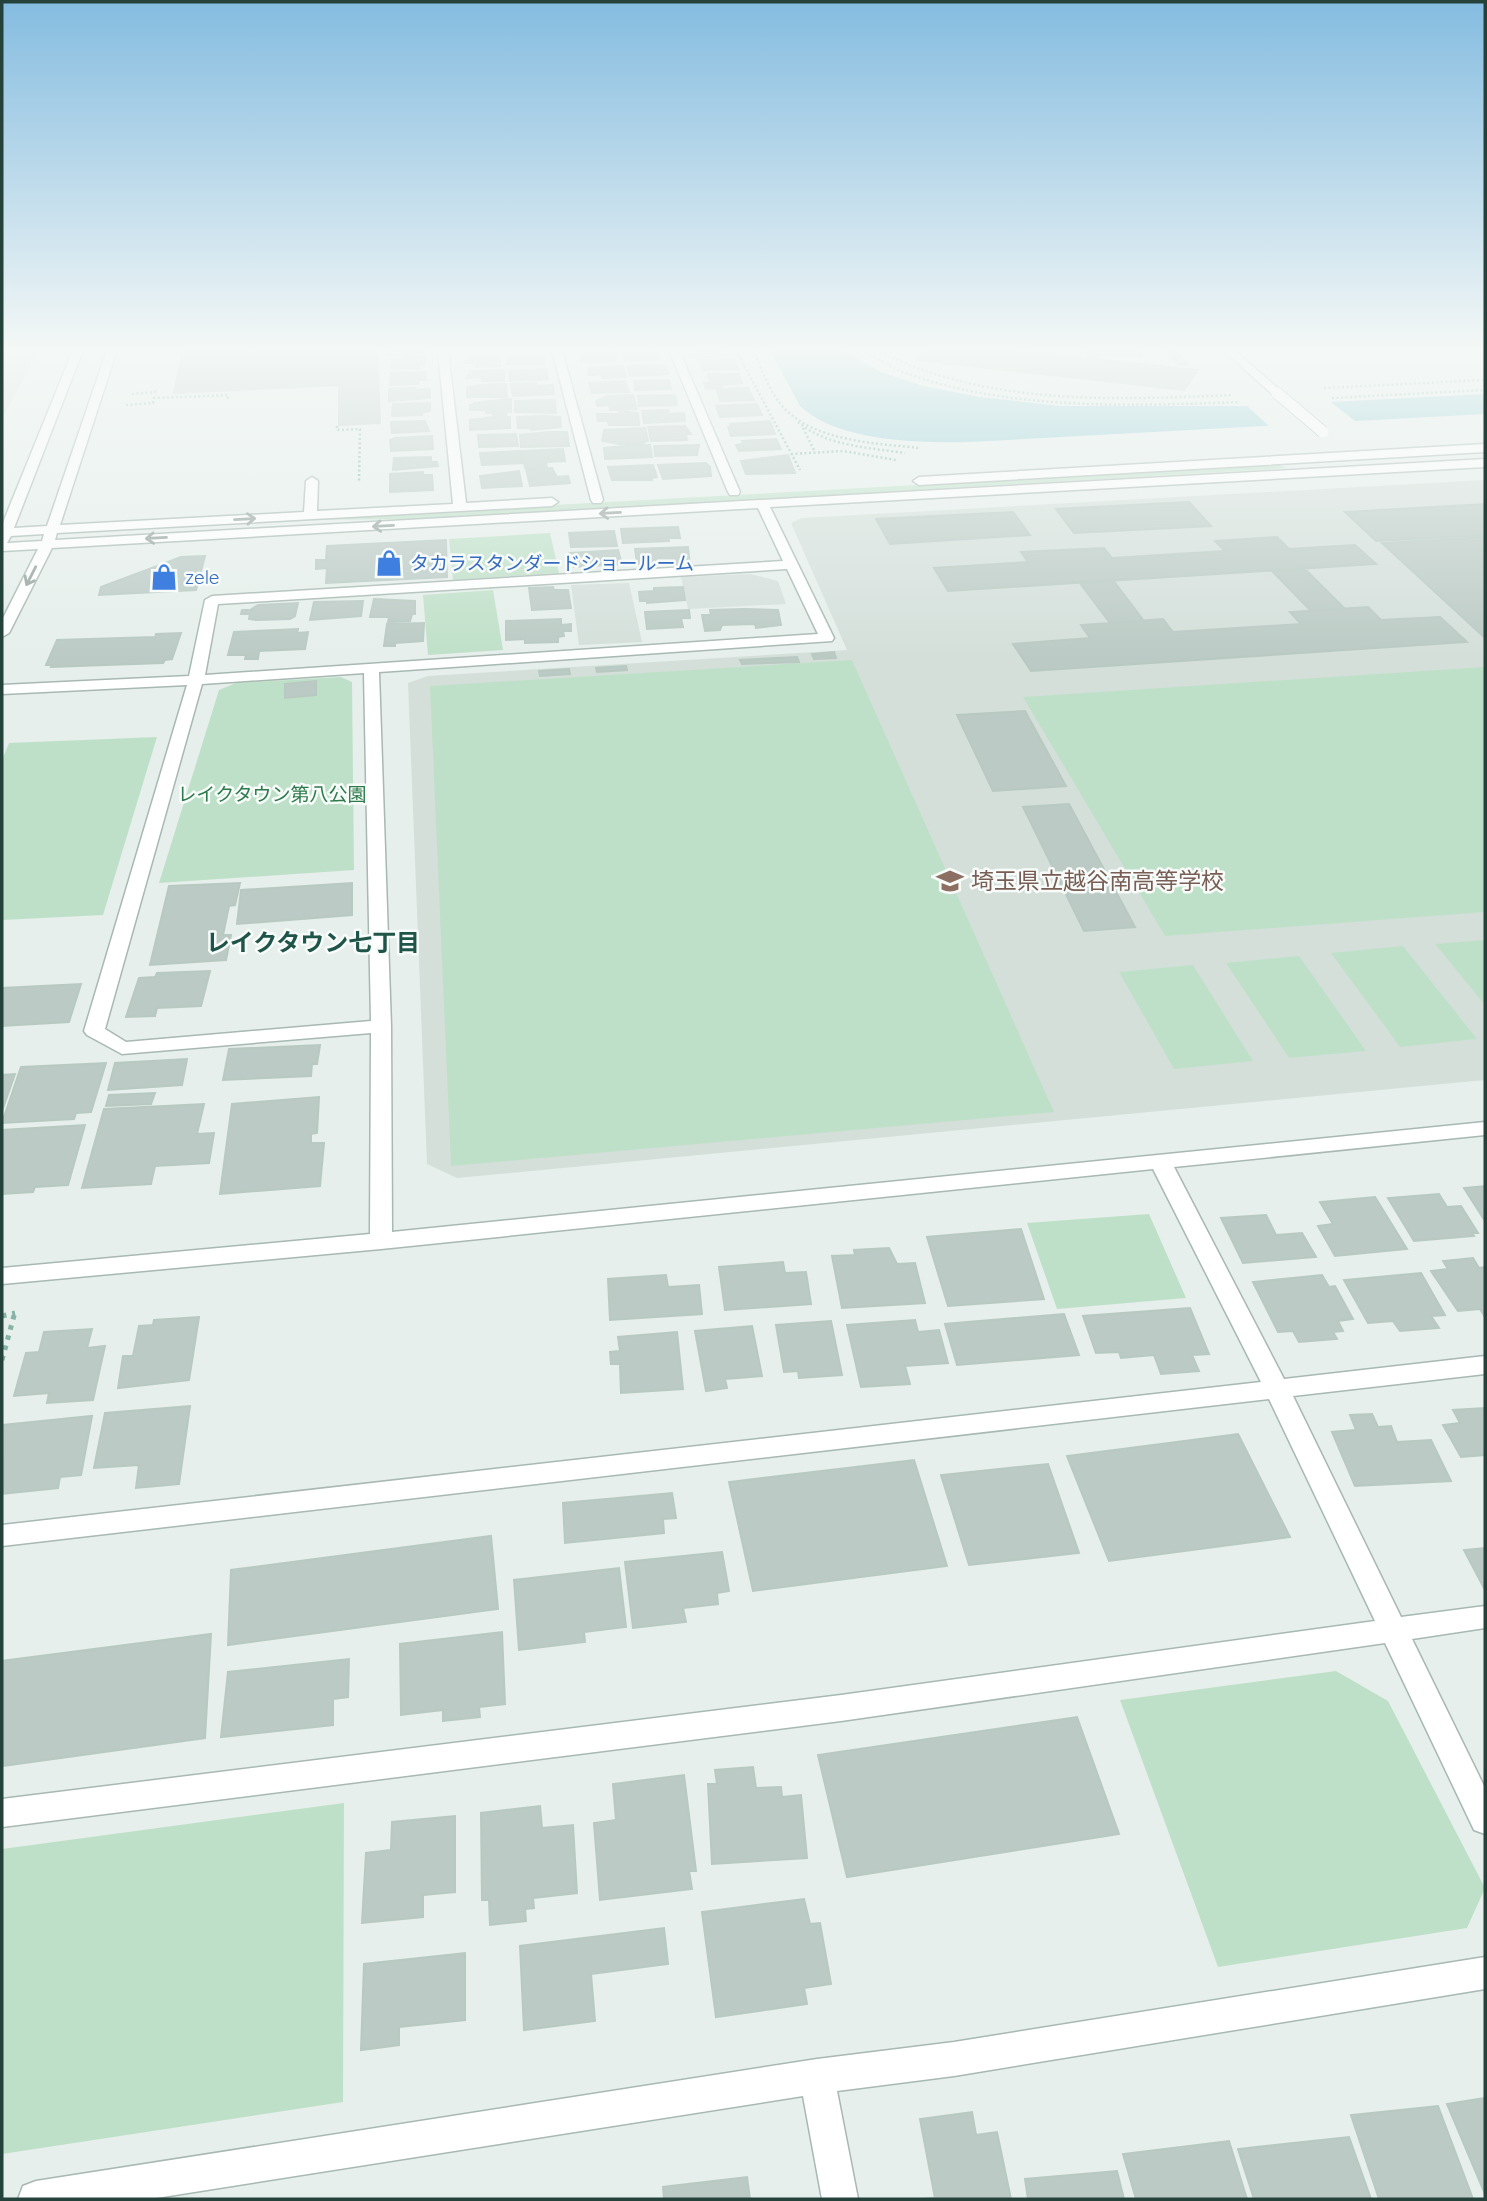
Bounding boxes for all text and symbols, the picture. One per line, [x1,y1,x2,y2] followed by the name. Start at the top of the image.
[599,507,622,520] one-way arrow
[233,512,256,525] one-way arrow
[372,519,395,532] one-way arrow
[144,532,167,545] one-way arrow
[374,548,404,578] shop icon: タカラスタンダードショールーム
[410,551,694,575] place label: タカラスタンダードショールーム
[149,562,179,592] shop icon: zele
[24,565,38,585] one-way arrow
[185,565,220,589] place label: zele
[178,782,366,806] park label: レイクタウン第八公園
[935,866,965,896] school or university icon: 埼玉県立越谷南高等学校
[971,866,1224,895] place label: 埼玉県立越谷南高等学校
[206,927,420,957] district label: レイクタウン七丁目

